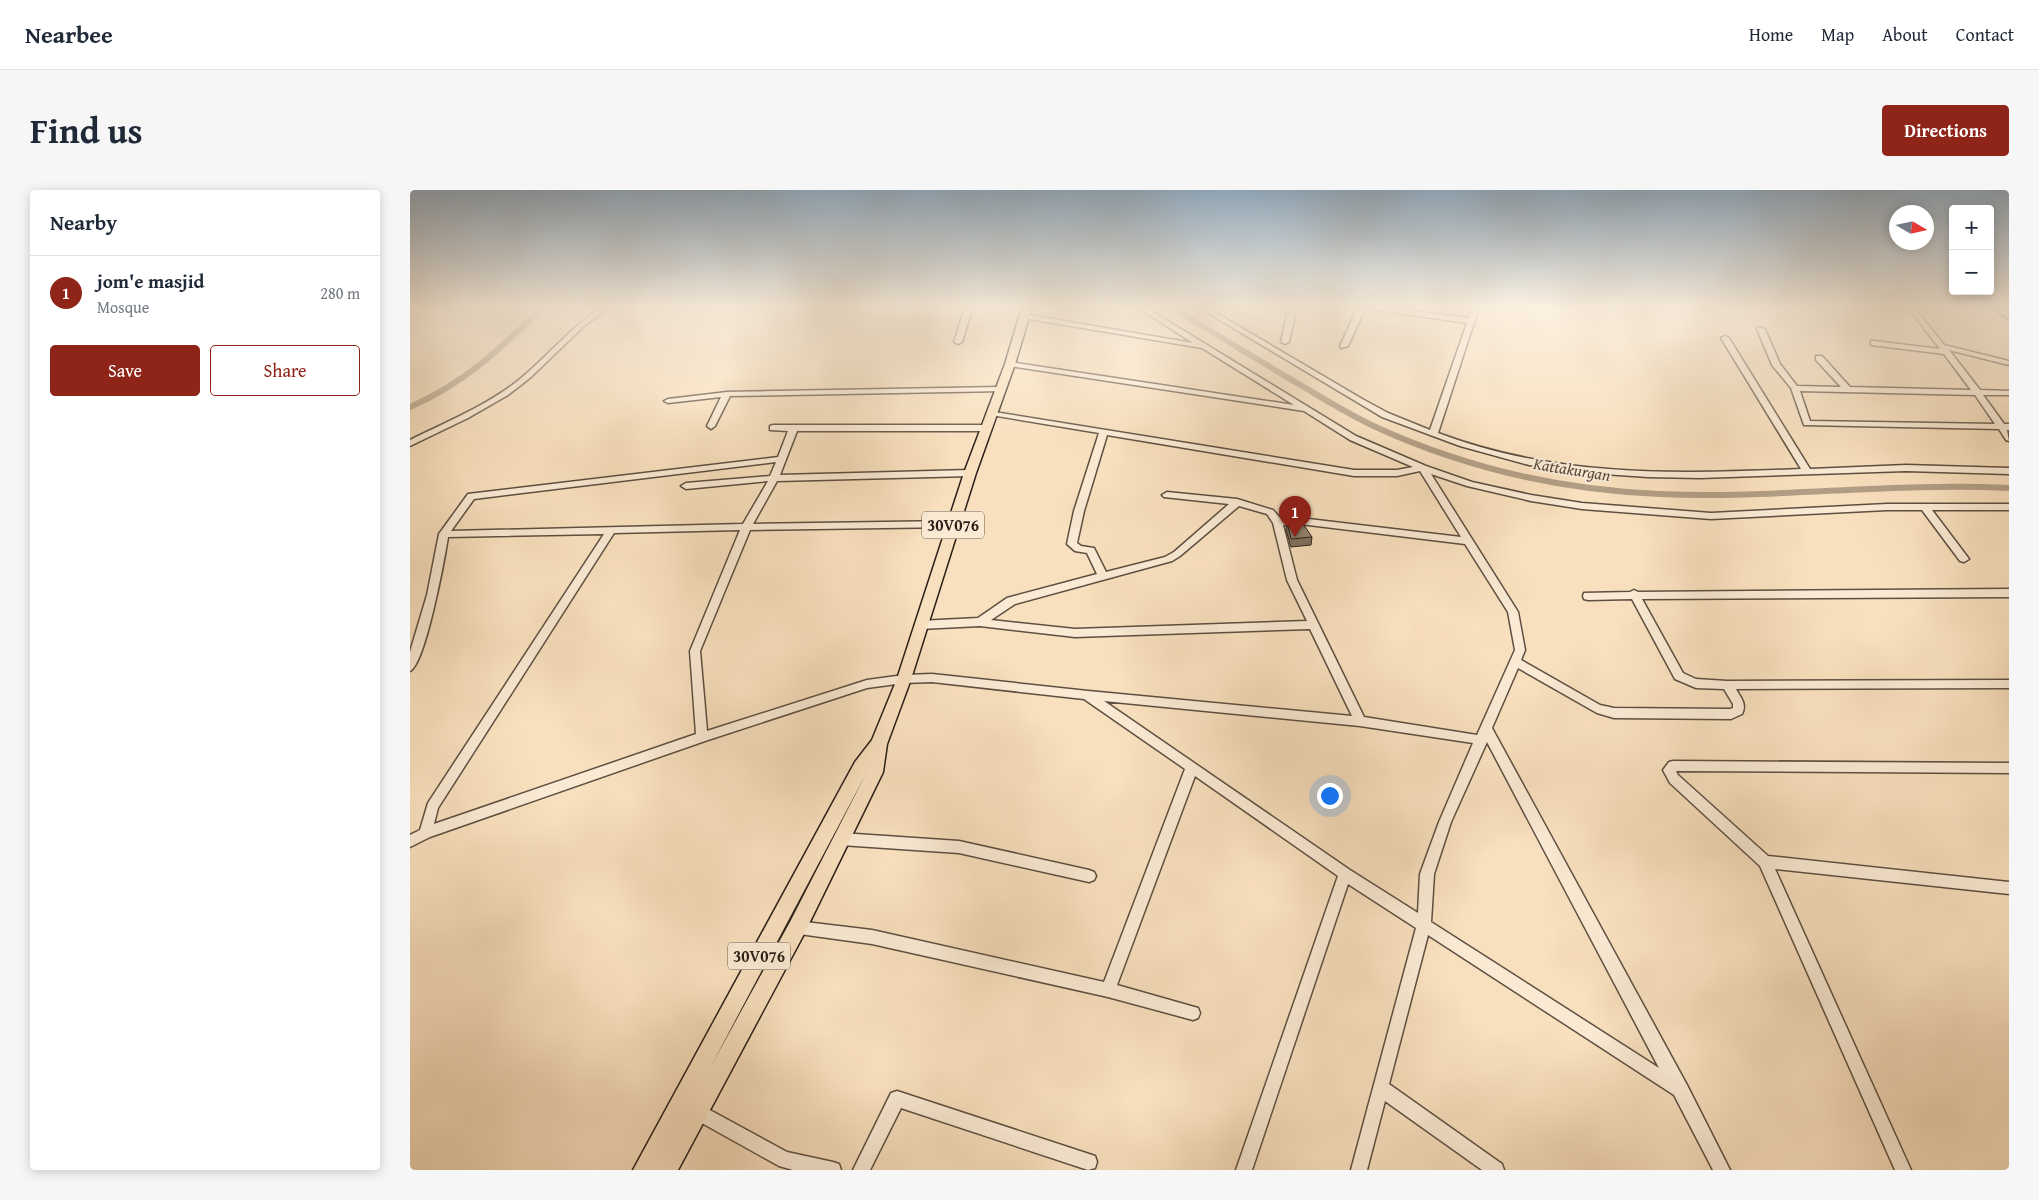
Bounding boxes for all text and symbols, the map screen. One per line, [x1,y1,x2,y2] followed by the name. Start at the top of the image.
[25,17,113,52] text: Nearbee
[1749,21,1793,48] text: Home
[1821,21,1854,48] text: Map
[1882,21,1928,48] text: About
[1956,21,2014,48] text: Contact
[30,105,143,156] text: Find us
[1882,105,2009,156] button: Directions
[1889,205,1934,250] north arrow
[1949,205,1994,295] map controls
[1949,205,1994,250] button: +
[50,207,117,238] text: Nearby
[1949,250,1994,295] button: −
[97,267,205,295] text: jom'e masjid
[62,281,70,305] text: 1
[320,281,360,305] text: 280 m
[97,295,149,319] text: Mosque
[50,345,200,396] button: Save
[210,345,360,396] button: Share
[1531,451,1612,487] water label: Kattakurgan
[1279,496,1311,537] pin: 1
[922,512,984,538] road number: 30V076
[1317,783,1343,809] your location
[728,942,790,969] road number: 30V076

